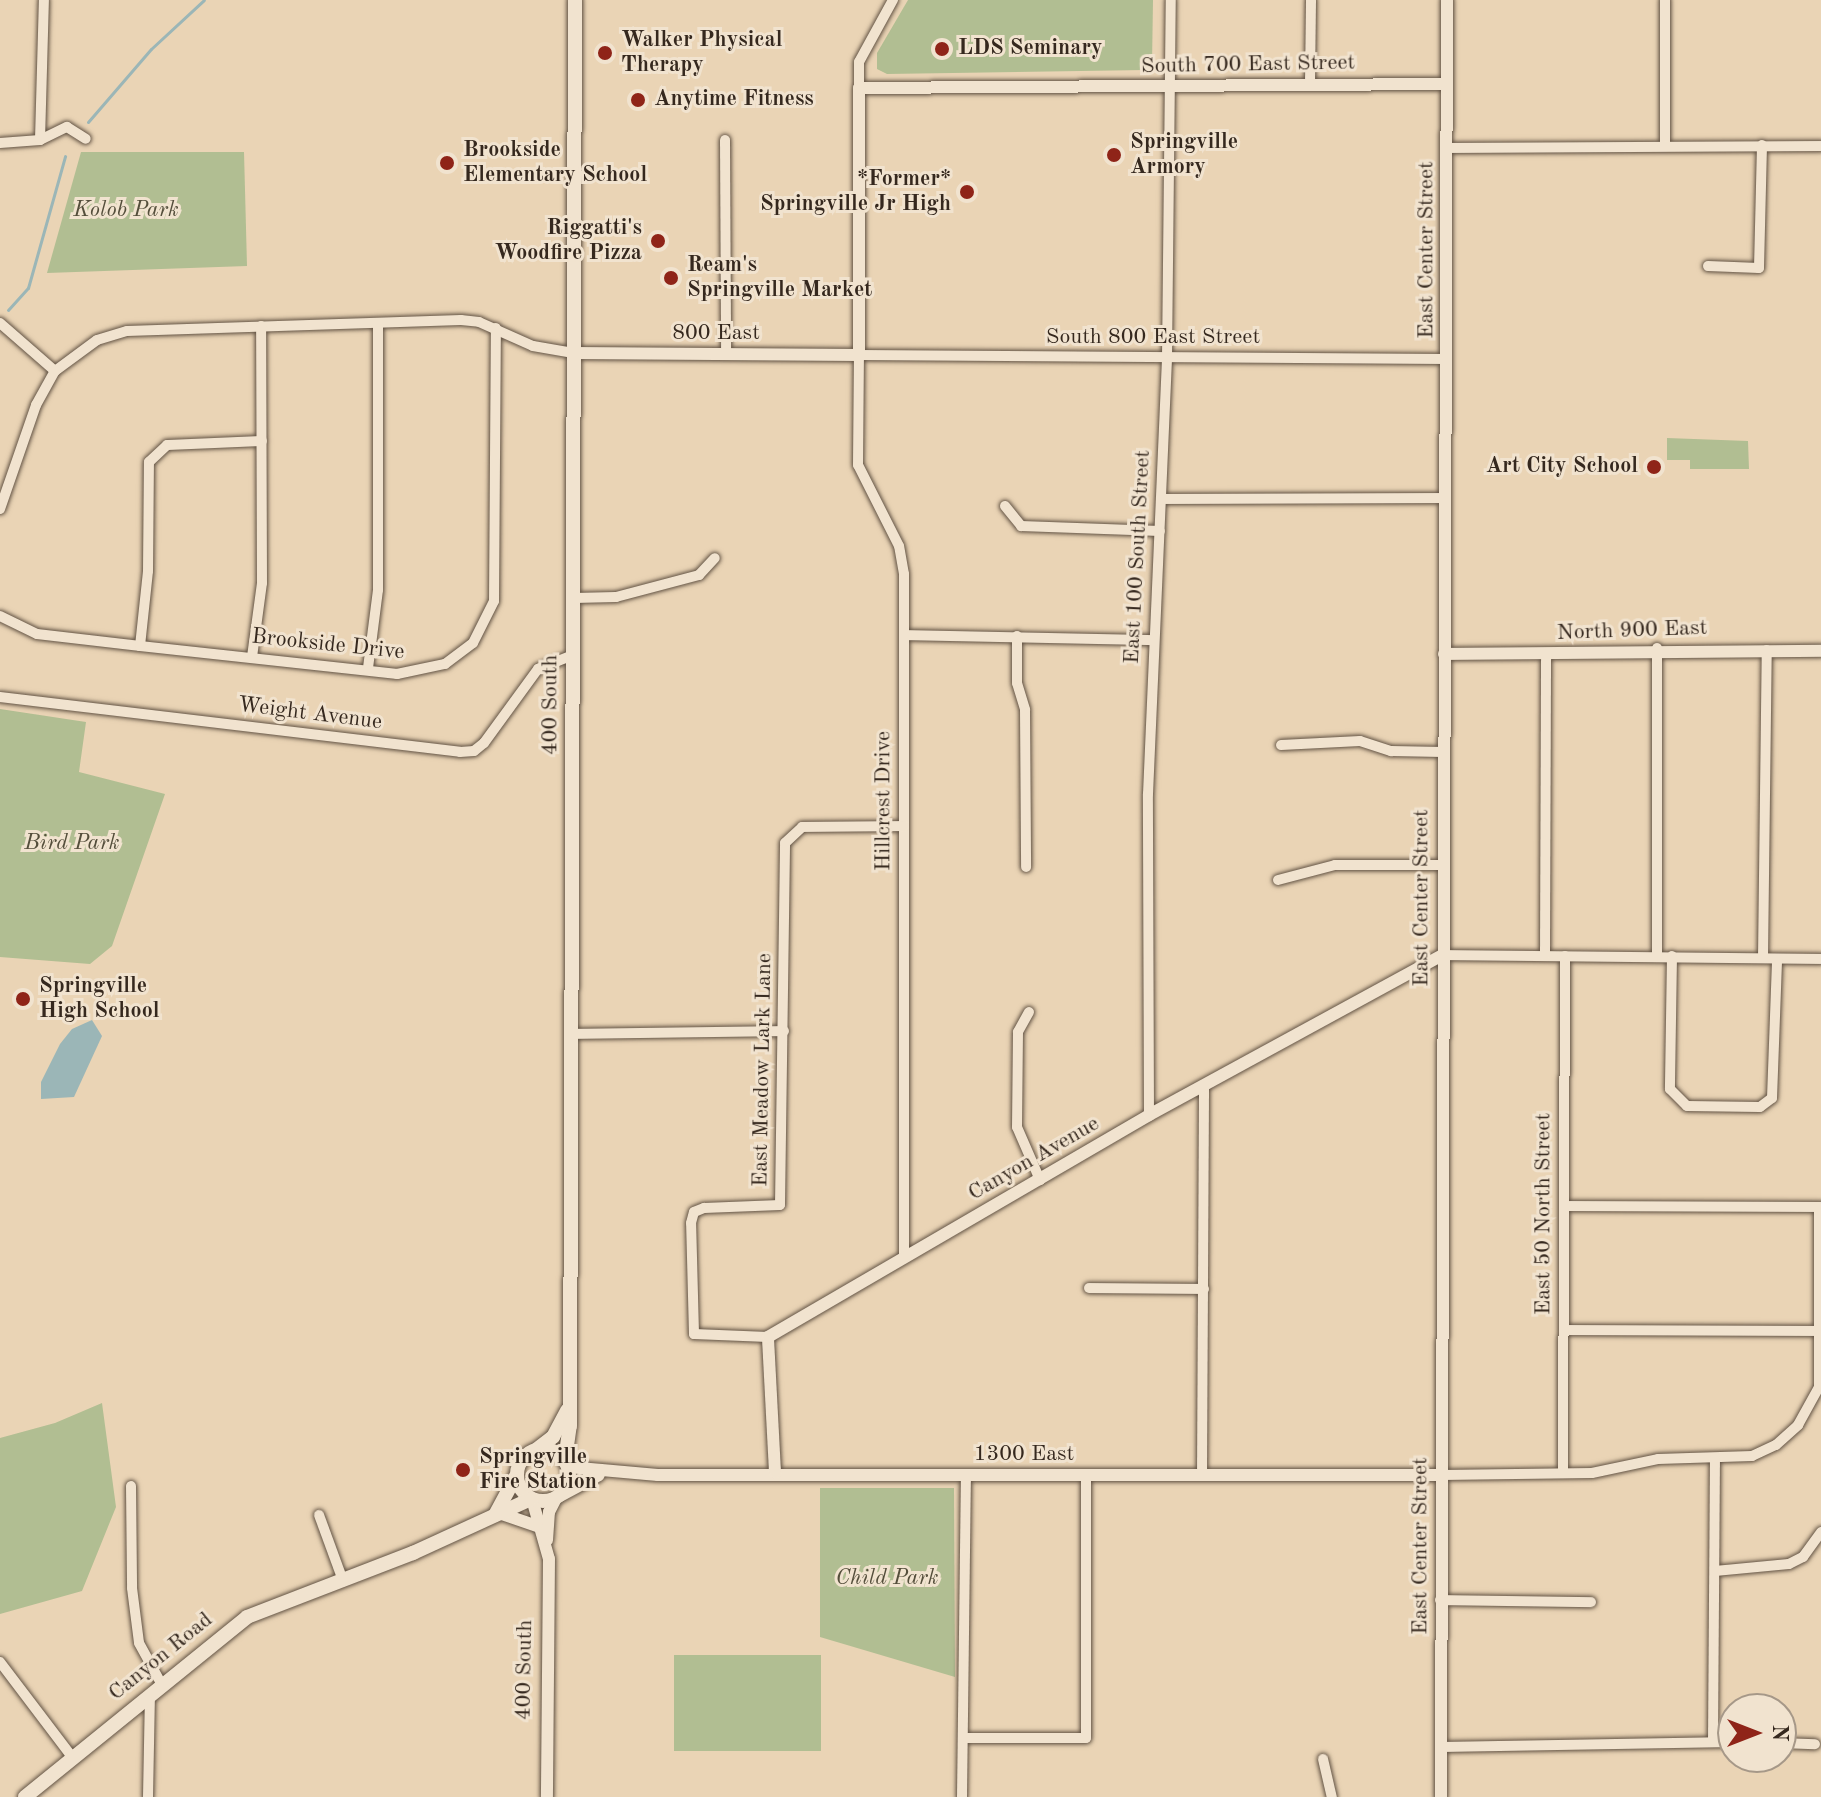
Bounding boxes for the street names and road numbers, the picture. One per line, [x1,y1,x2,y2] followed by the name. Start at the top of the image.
[1141,50,1355,80] street label: South 700 East Street
[1414,161,1440,339] street label: East Center Street
[672,321,760,347] street label: 800 East
[1046,325,1260,351] street label: South 800 East Street
[1119,449,1157,665] street label: East 100 South Street
[1556,615,1708,647] street label: North 900 East
[250,624,406,666] street label: Brookside Drive
[538,655,564,755] street label: 400 South
[236,692,384,736] street label: Weight Avenue
[871,731,897,871] street label: Hillcrest Drive
[1409,809,1435,987] street label: East Center Street
[748,953,778,1187] street label: East Meadow Lark Lane
[964,1111,1104,1207] street label: Canyon Avenue
[1531,1113,1557,1315] street label: East 50 North Street
[974,1442,1074,1468] street label: 1300 East
[1408,1457,1434,1635] street label: East Center Street
[104,1607,218,1707] street label: Canyon Road
[511,1620,539,1720] street label: 400 South

